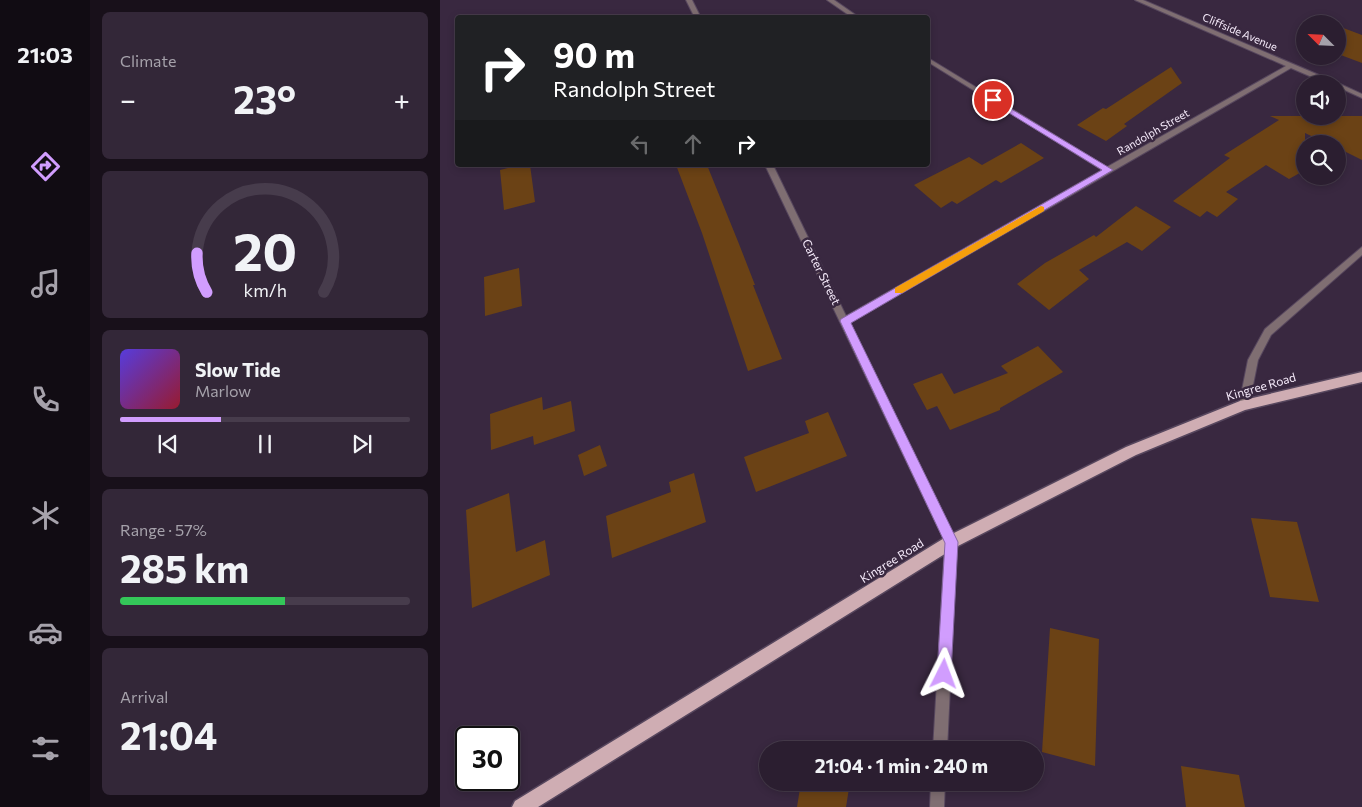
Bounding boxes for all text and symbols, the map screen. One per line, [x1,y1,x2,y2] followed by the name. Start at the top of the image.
[1201,10,1280,53] street label: Cliffside Avenue
[1296,15,1346,65] north arrow
[1296,15,1346,185] map controls
[553,32,635,75] text: 90 m
[470,35,535,100] icon: right
[17,41,73,68] text: 21:03
[120,51,176,70] text: Climate
[233,75,296,122] text: 23°
[553,75,715,102] text: Randolph Street
[1296,75,1346,125] button: sound
[972,79,1014,121] pin
[120,82,136,116] text: −
[394,82,410,116] text: +
[979,86,1007,114] icon: arrive
[1114,105,1192,157] street label: Randolph Street
[626,130,654,158] icon: left
[679,130,707,158] icon: ahead
[732,130,760,158] icon: right
[1296,135,1346,185] button: search
[28,149,63,184] icon: directions
[233,218,297,282] text: 20
[800,236,844,307] street label: Carter Street
[28,266,63,301] icon: music
[243,279,287,301] text: km/h
[195,358,281,381] text: Slow Tide
[1224,369,1297,403] street label: Kingree Road
[195,381,251,400] text: Marlow
[28,382,63,417] icon: phone
[154,430,182,458] icon: previous
[251,430,279,458] icon: pause
[348,430,376,458] icon: next
[28,498,63,533] icon: climate
[120,520,207,539] text: Range · 57%
[857,535,926,585] street label: Kingree Road
[120,544,249,591] text: 285 km
[28,615,63,650] icon: car
[917,647,969,699] position arrow
[120,687,168,706] text: Arrival
[120,711,217,758] text: 21:04
[455,726,520,791] speed limit sign: 30
[28,731,63,766] icon: filters
[815,754,988,777] text: 21:04 · 1 min · 240 m

